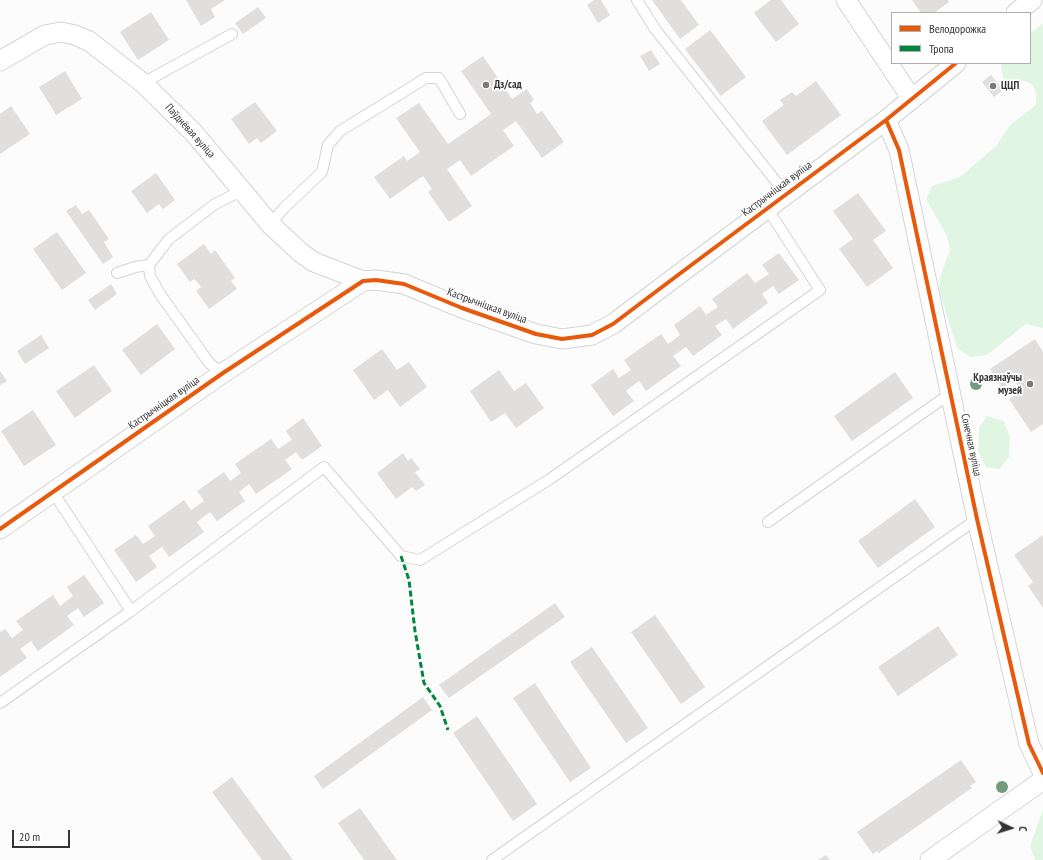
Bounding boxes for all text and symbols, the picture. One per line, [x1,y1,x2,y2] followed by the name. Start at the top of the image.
[891,12,1031,64] legend
[929,21,986,36] text: Велодорожка
[929,41,954,56] text: Тропа
[494,78,522,92] place label: Дз/сад
[1001,79,1019,93] place label: ЦЦП
[481,80,491,90] marker: Дз/сад
[988,81,998,91] marker: ЦЦП
[162,101,218,161] street label: Паўднёвая вуліца
[739,158,815,220] street label: Кастрычніцкая вуліца
[445,285,529,327] street label: Кастрычніцкая вуліца
[973,371,1022,397] place label: Краязнаўчы музей
[126,373,202,433] street label: Кастрычніцкая вуліца
[1025,379,1035,389] marker: Краязнаўчы музей
[958,413,984,477] street label: Сонечная вуліца
[991,808,1031,848] north arrow
[14,822,72,848] scale bar
[1016,826,1030,832] text: С
[19,829,40,844] text: 20 m

